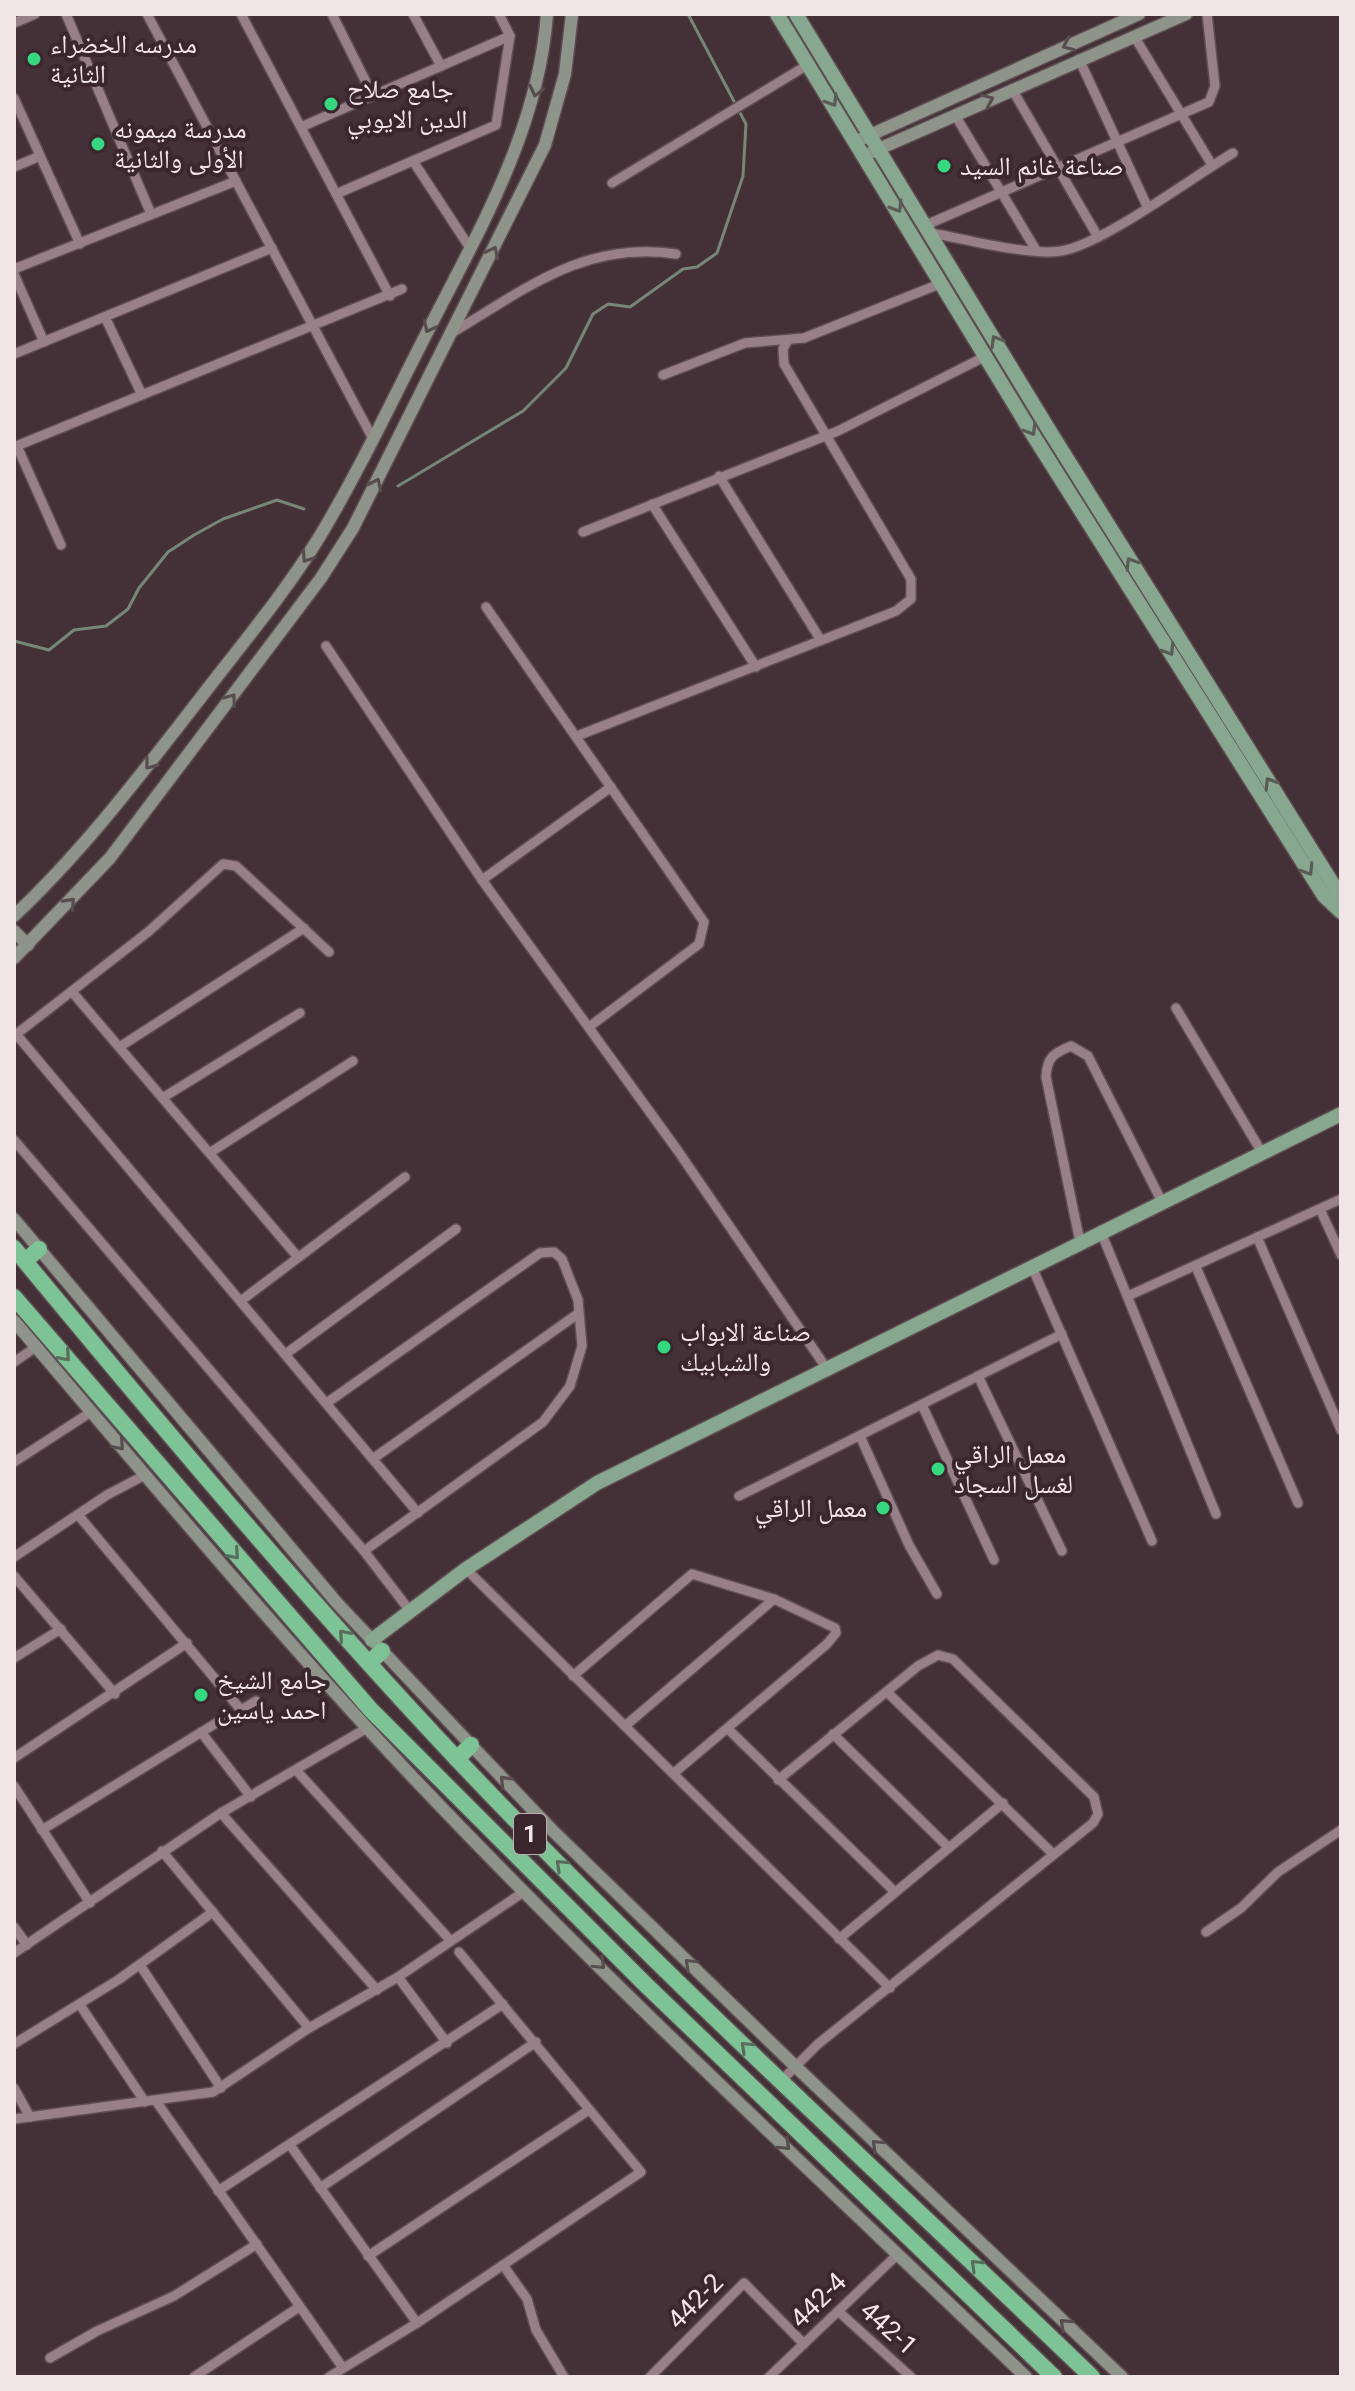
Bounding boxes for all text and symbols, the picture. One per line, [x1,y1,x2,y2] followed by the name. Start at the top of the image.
[50,29,197,89] place label: مدرسه الخضراء الثانية
[1061,36,1076,52] one-way arrow
[25,50,43,68] marker: مدرسه الخضراء الثانية
[347,74,467,140] place label: جامع صلاح الدين الايوبي
[528,84,545,97] one-way arrow
[822,92,838,107] one-way arrow
[979,94,994,110] one-way arrow
[322,95,340,113] marker: جامع صلاح الدين الايوبي
[114,114,247,175] place label: مدرسة ميمونه الأولى والثانية
[89,135,107,153] marker: مدرسة ميمونه الأولى والثانية
[960,151,1124,183] place label: صناعة غانم السيد
[935,157,953,175] marker: صناعة غانم السيد
[887,198,903,213] one-way arrow
[484,246,499,261] one-way arrow
[424,319,439,334] one-way arrow
[990,335,1006,350] one-way arrow
[1021,421,1037,436] one-way arrow
[366,478,382,493] one-way arrow
[301,548,316,562] one-way arrow
[1126,557,1141,572] one-way arrow
[1160,641,1175,656] one-way arrow
[221,693,235,708] one-way arrow
[145,755,159,770] one-way arrow
[1264,777,1279,792] one-way arrow
[1299,861,1314,876] one-way arrow
[60,898,75,912] one-way arrow
[680,1317,811,1377] place label: صناعة الابواب والشبابيك
[655,1338,673,1356] marker: صناعة الابواب والشبابيك
[55,1347,70,1361] one-way arrow
[109,1435,124,1450] one-way arrow
[954,1439,1073,1500] place label: معمل الراقي لغسل السجاد
[929,1460,947,1478] marker: معمل الراقي لغسل السجاد
[755,1493,867,1529] place label: معمل الراقي
[874,1499,892,1517] marker: معمل الراقي
[224,1544,239,1559] one-way arrow
[339,1630,354,1645] one-way arrow
[217,1665,326,1726] place label: جامع الشيخ احمد ياسين
[192,1686,210,1704] marker: جامع الشيخ احمد ياسين
[500,1776,515,1790] one-way arrow
[514,1814,546,1854] road number: 1
[556,1860,570,1874] one-way arrow
[590,1955,605,1969] one-way arrow
[685,1958,699,1973] one-way arrow
[741,2042,755,2056] one-way arrow
[776,2136,791,2150] one-way arrow
[872,2140,886,2154] one-way arrow
[970,2260,985,2274] one-way arrow
[784,2266,852,2334] street label: 442-4
[661,2267,729,2335] street label: 442-2
[855,2295,923,2361] street label: 442-1
[1060,2319,1075,2333] one-way arrow

